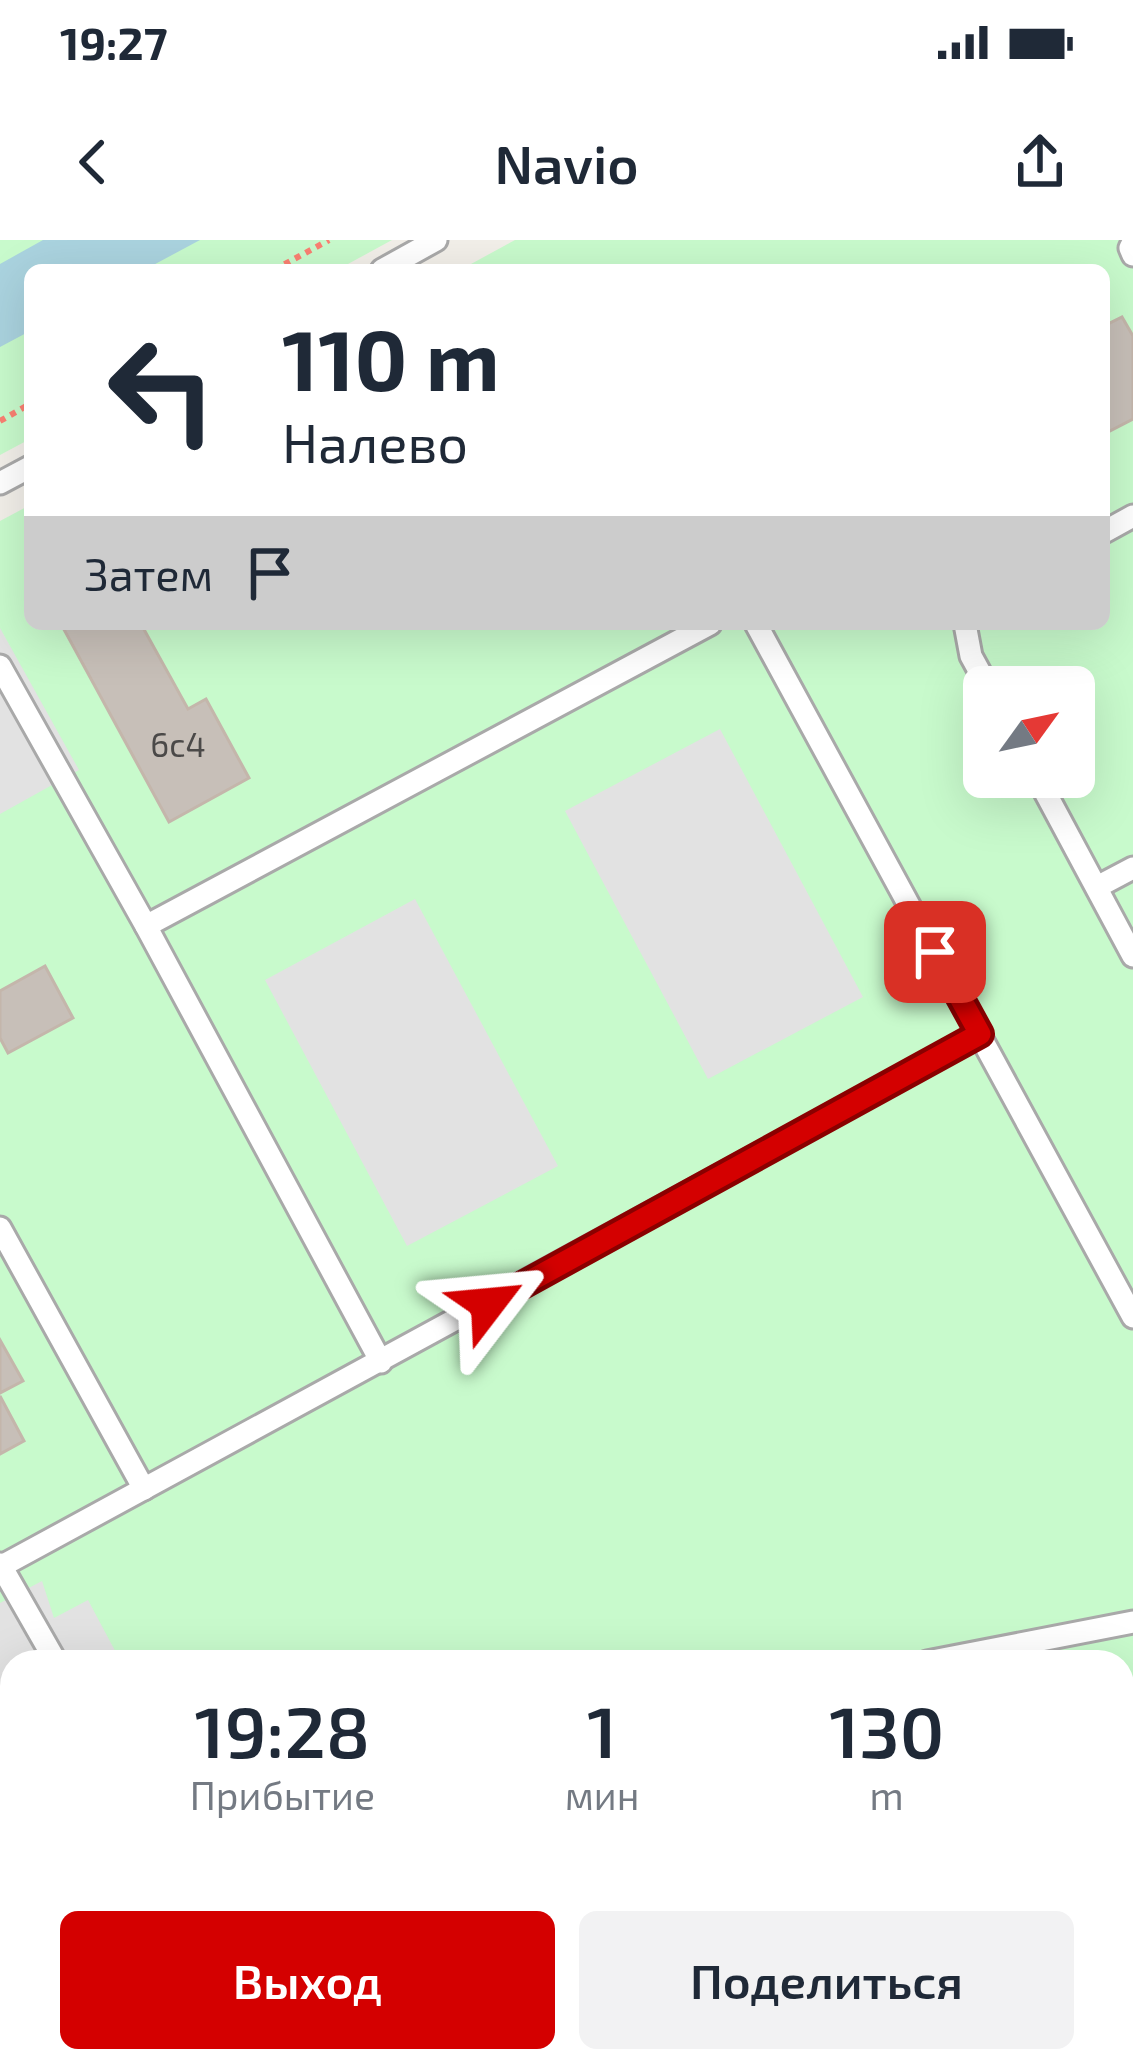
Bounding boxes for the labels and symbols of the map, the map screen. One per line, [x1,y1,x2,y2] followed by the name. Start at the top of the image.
[963,666,1095,798] north arrow
[150,724,206,764] house number: 6с4
[884,901,986,1003] pin
[425,1241,551,1367] position arrow

